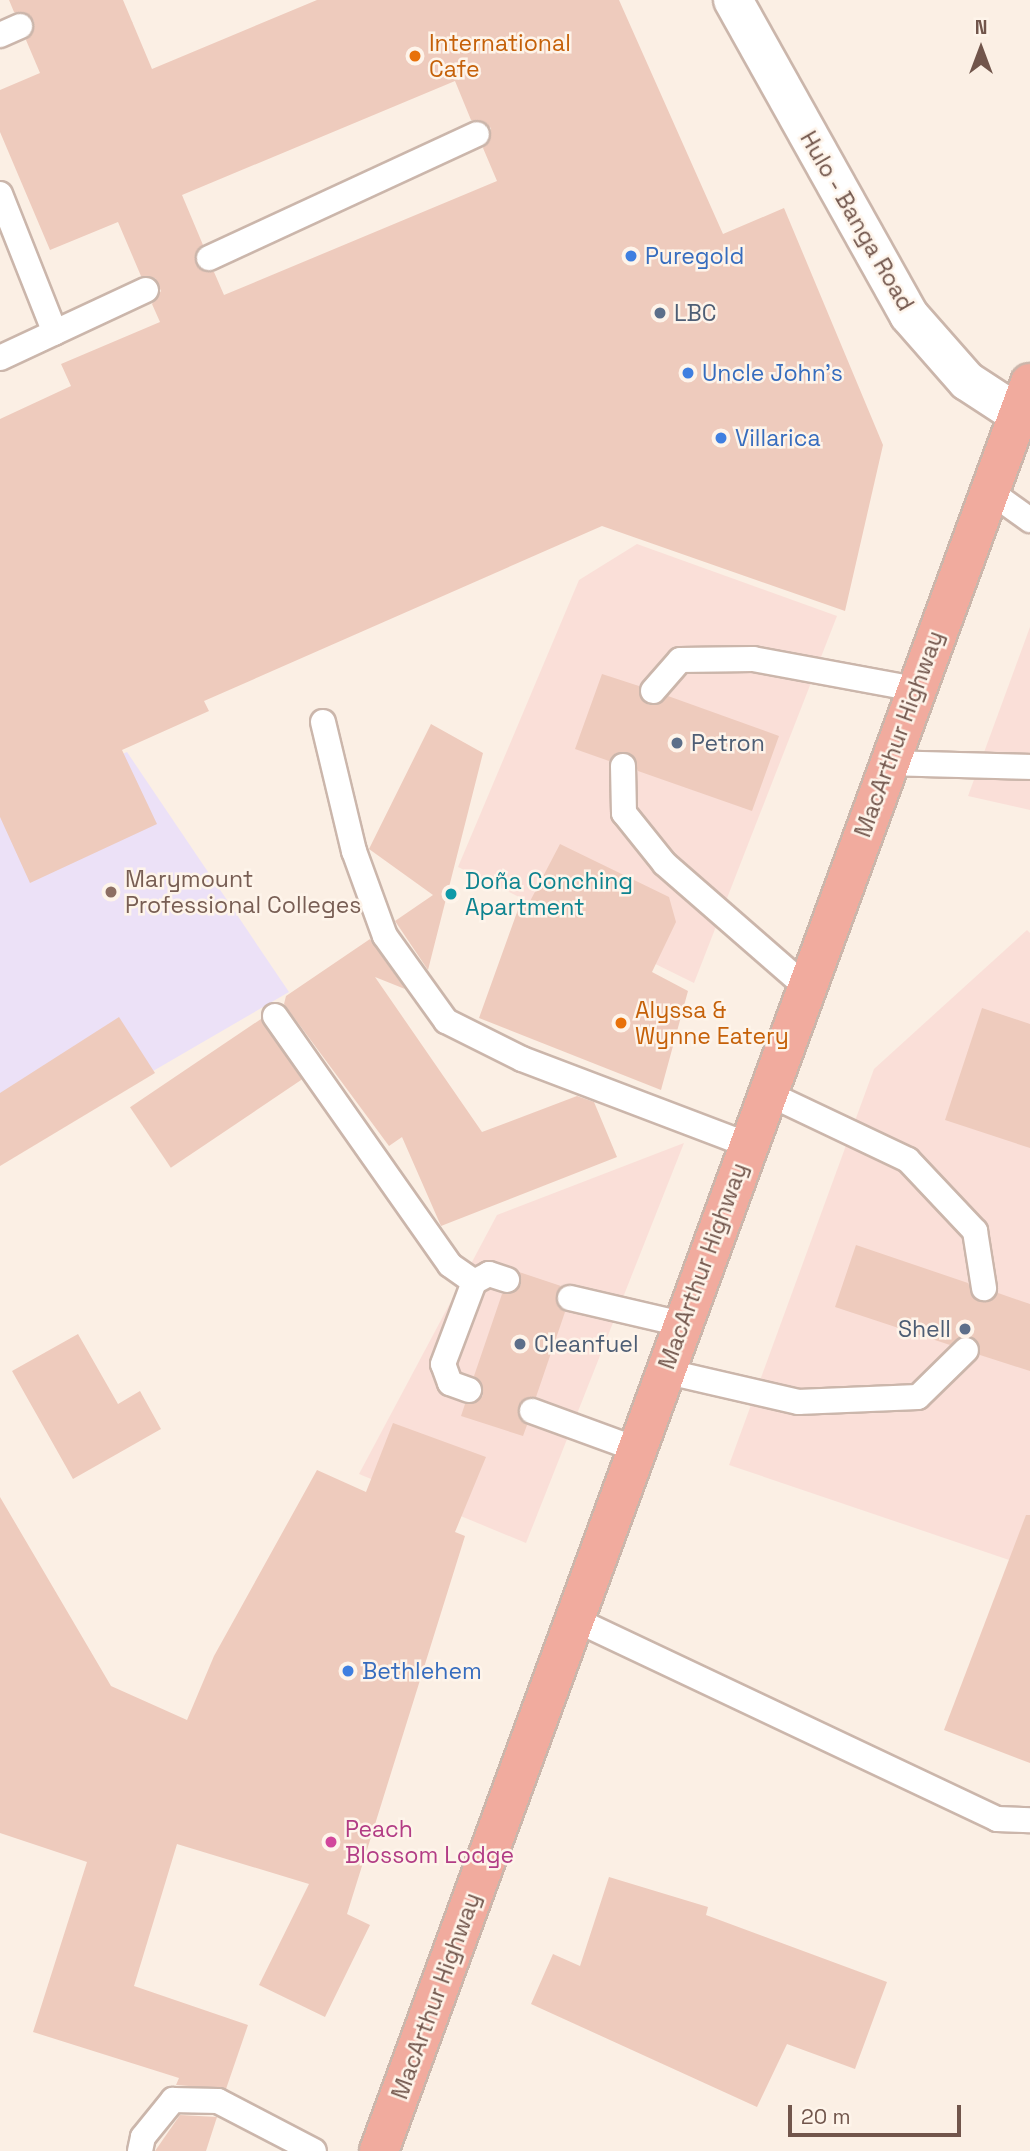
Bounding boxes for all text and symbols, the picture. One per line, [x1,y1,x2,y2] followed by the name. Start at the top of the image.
[946,14,1016,84] north arrow
[975,15,987,40] text: N
[429,29,571,83] place label: International Cafe
[407,48,423,64] marker: International Cafe
[794,126,920,316] street label: Hulo - Banga Road
[645,242,744,270] place label: Puregold
[623,248,639,264] marker: Puregold
[674,299,717,327] place label: LBC
[652,305,668,321] marker: LBC
[702,359,843,387] place label: Uncle John's
[680,365,696,381] marker: Uncle John's
[735,424,821,452] place label: Villarica
[713,430,729,446] marker: Villarica
[849,627,949,841] street label: MacArthur Highway
[691,729,765,757] place label: Petron
[669,735,685,751] marker: Petron
[125,865,361,919] place label: Marymount Professional Colleges
[465,867,633,921] place label: Doña Conching Apartment
[103,884,119,900] marker: Marymount Professional Colleges
[443,886,459,902] marker: Doña Conching Apartment
[635,996,789,1050] place label: Alyssa & Wynne Eatery
[613,1015,629,1031] marker: Alyssa & Wynne Eatery
[653,1159,753,1373] street label: MacArthur Highway
[898,1315,951,1343] place label: Shell
[957,1321,973,1337] marker: Shell
[534,1330,639,1358] place label: Cleanfuel
[512,1336,528,1352] marker: Cleanfuel
[362,1657,482,1685] place label: Bethlehem
[340,1663,356,1679] marker: Bethlehem
[345,1815,514,1869] place label: Peach Blossom Lodge
[323,1834,339,1850] marker: Peach Blossom Lodge
[386,1889,486,2103] street label: MacArthur Highway
[792,2092,965,2136] scale bar
[801,2103,851,2130] text: 20 m

